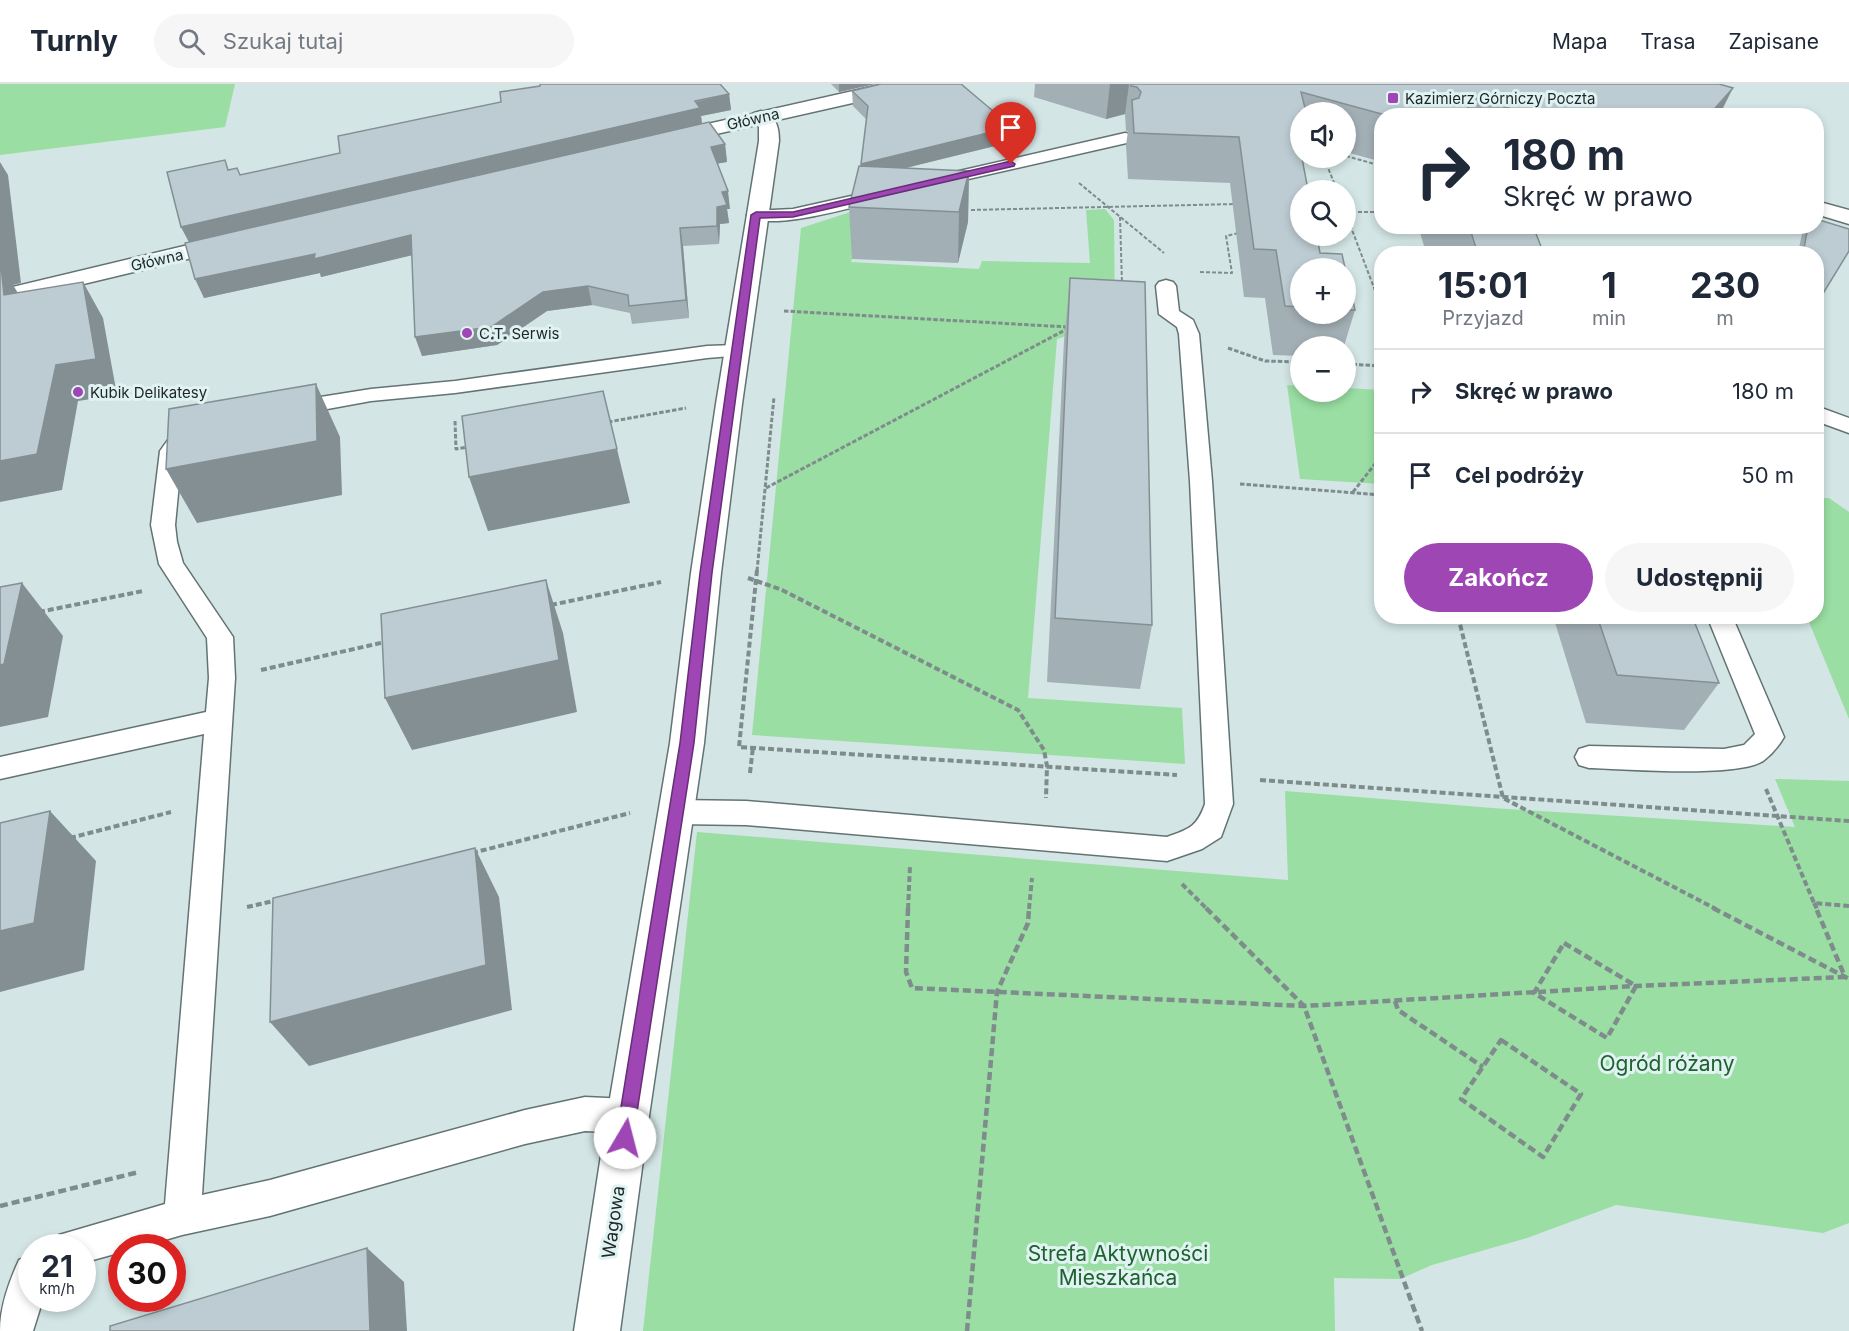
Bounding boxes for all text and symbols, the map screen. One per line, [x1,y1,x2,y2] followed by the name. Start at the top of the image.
[154,14,574,68] search box
[30,24,118,58] text: Turnly
[175,25,208,58] icon: search
[223,28,343,54] text: Szukaj tutaj
[1552,29,1608,54] text: Mapa
[1641,29,1696,54] text: Trasa
[1729,29,1819,54] text: Zapisane
[1405,89,1595,108] place label: Kazimierz Górniczy Poczta
[1386,91,1400,105] marker: Kazimierz Górniczy Poczta
[985,102,1036,164] pin
[1290,102,1356,402] map controls
[1290,102,1356,168] button: sound
[725,104,781,134] street label: Główna
[994,111,1027,144] icon: arrive
[1503,129,1625,180] text: 180 m
[1404,132,1482,210] icon: right
[1290,180,1356,246] button: search
[1503,180,1693,213] text: Skręć w prawo
[129,245,185,275] street label: Główna
[1290,258,1356,324] button: +
[1438,263,1528,307] text: 15:01
[1601,263,1617,307] text: 1
[1690,263,1760,307] text: 230
[1442,306,1524,330] text: Przyjazd
[1592,306,1626,330] text: min
[1716,306,1734,330] text: m
[479,324,560,343] place label: C.T. Serwis
[460,326,474,340] marker: C.T. Serwis
[1290,336,1356,402] button: −
[1404,375,1437,408] icon: right
[1455,378,1613,404] text: Skręć w prawo
[1732,378,1794,404] text: 180 m
[90,383,208,402] place label: Kubik Delikatesy
[71,385,85,399] marker: Kubik Delikatesy
[1404,459,1437,492] icon: arrive
[1455,462,1584,488] text: Cel podróży
[1741,462,1794,488] text: 50 m
[1404,543,1593,612] button: Zakończ
[1605,543,1794,612] button: Udostępnij
[1600,1051,1735,1076] park label: Ogród różany
[593,1106,657,1170] position arrow
[598,1184,628,1260] street label: Wagowa
[108,1234,186,1312] speed limit sign: 30
[1028,1241,1208,1290] park label: Strefa Aktywności Mieszkańca
[41,1248,73,1284] text: 21
[39,1279,75,1298] text: km/h

